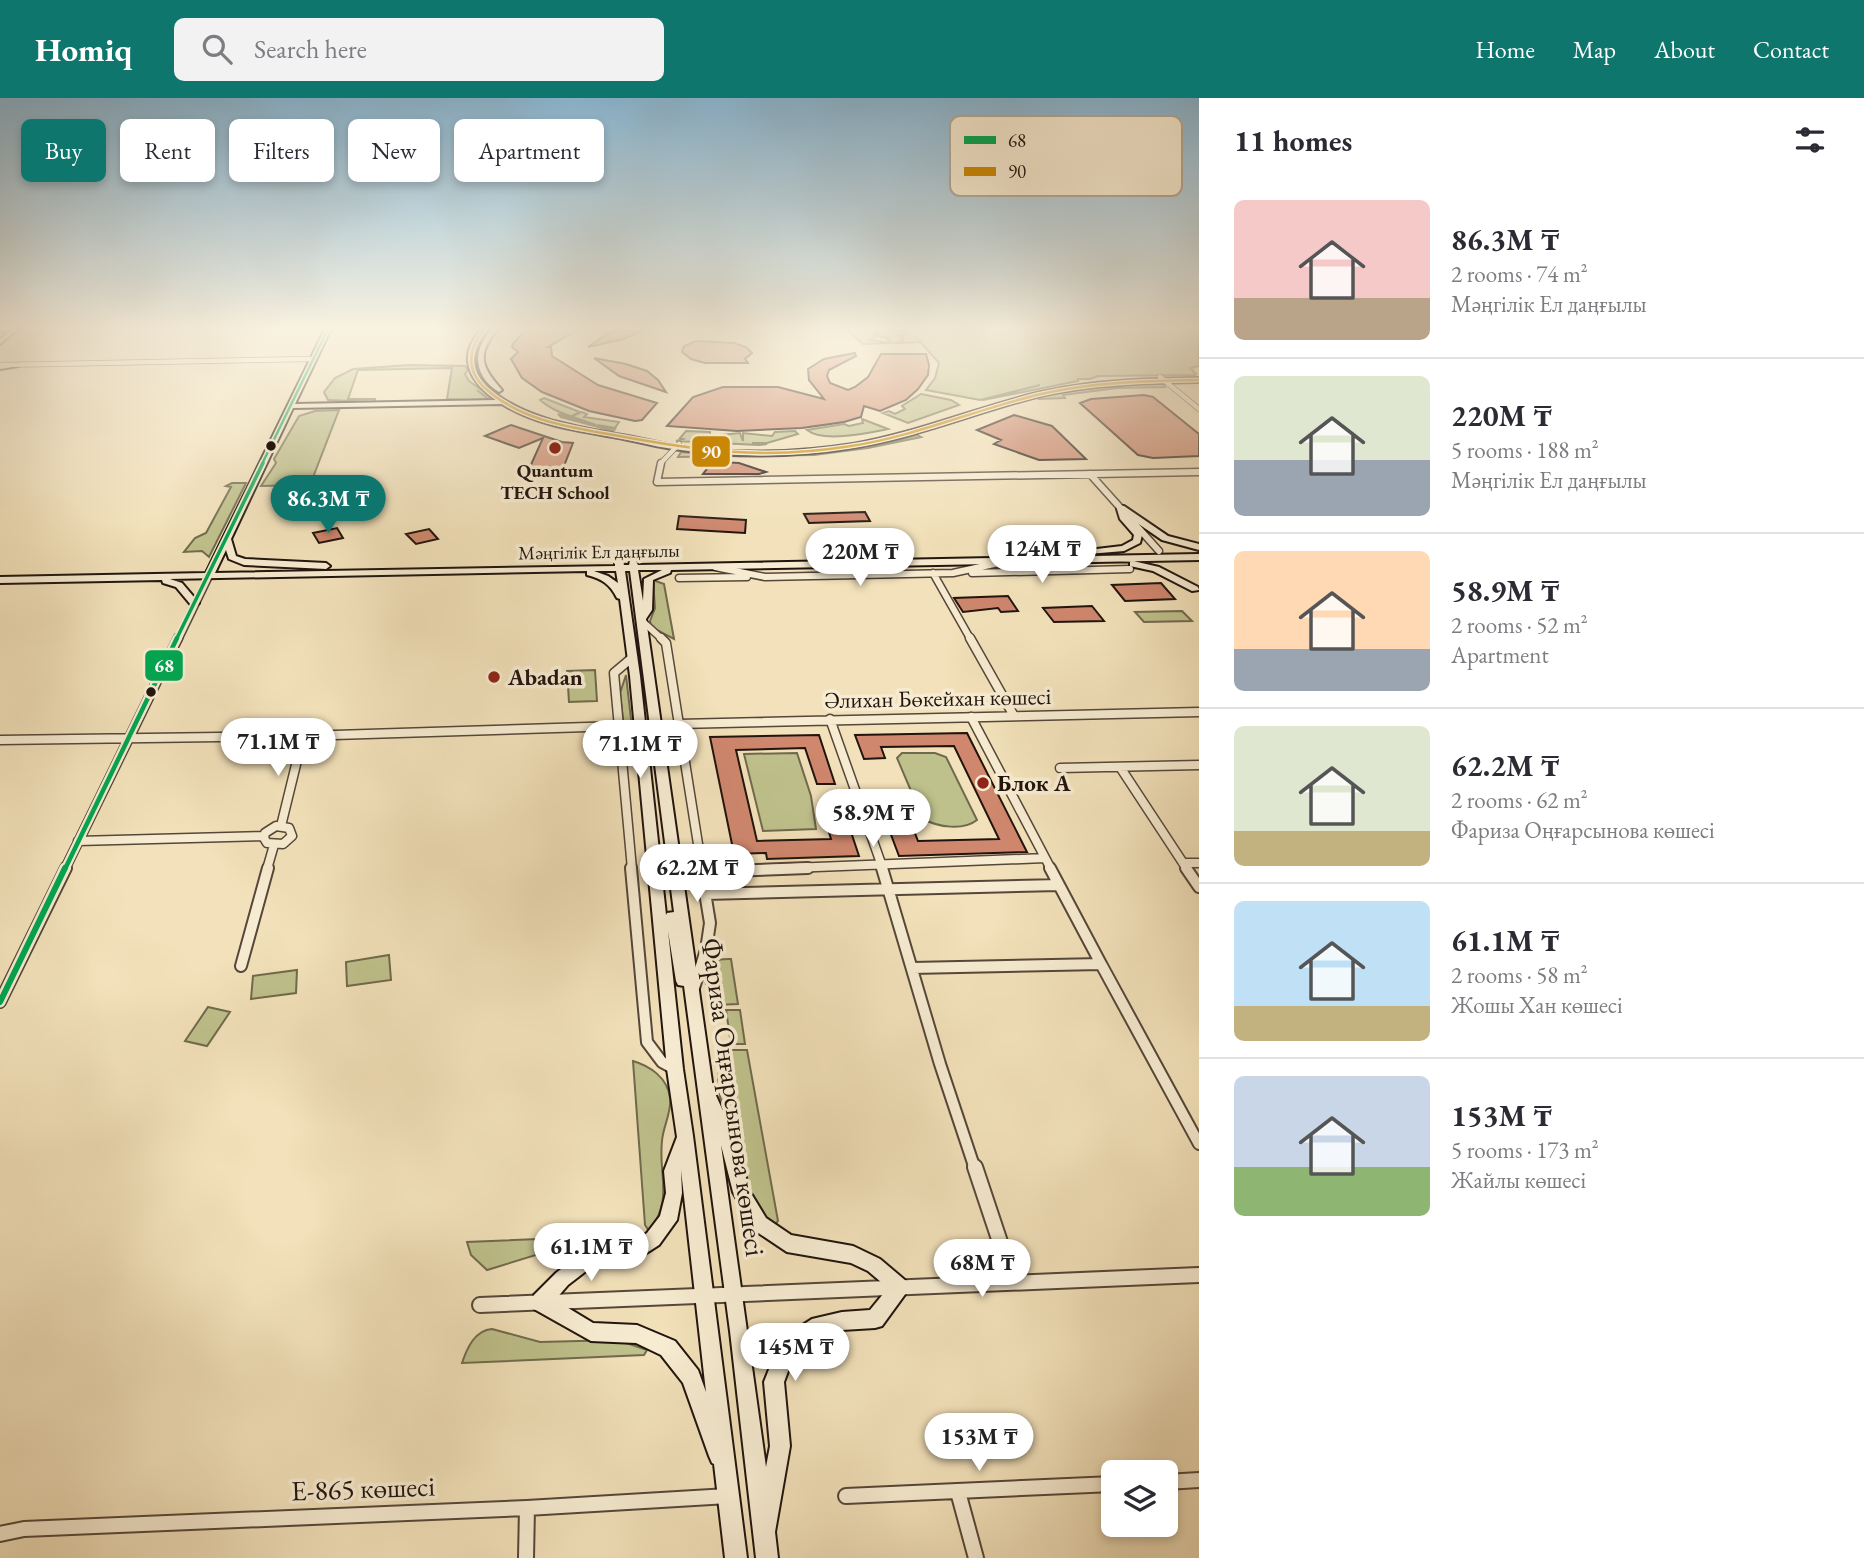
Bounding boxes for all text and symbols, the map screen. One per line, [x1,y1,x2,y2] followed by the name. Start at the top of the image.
[174,18,664,81] search box
[35,28,132,71] text: Homiq
[198,30,236,68] icon: search
[254,32,367,66] text: Search here
[1475,34,1535,65] text: Home
[1573,34,1616,65] text: Map
[1654,34,1715,65] text: About
[1753,34,1829,65] text: Contact
[950,116,1182,196] legend
[21,119,106,182] chip: Buy
[120,119,215,182] chip: Rent
[229,119,334,182] chip: Filters
[348,119,440,182] chip: New
[454,119,604,182] chip: Apartment
[1234,121,1352,160] text: 11 homes
[1791,121,1829,159] icon: filters
[1008,128,1026,153] text: 68
[1008,159,1026,184] text: 90
[1451,220,1559,259] text: 86.3M ₸
[1290,228,1374,312] icon: home
[1451,259,1588,289] text: 2 rooms · 74 m²
[1451,289,1647,319] text: Мәңгілік Ел даңғылы
[1451,396,1551,435] text: 220M ₸
[1290,404,1374,488] icon: home
[691,435,731,468] line badge: 90
[1451,435,1599,465] text: 5 rooms · 188 m²
[264,439,278,453] unlabelled marker
[701,439,721,464] text: 90
[547,440,563,456] marker: Quantum TECH School
[500,458,610,505] place label: Quantum TECH School
[1451,465,1647,495] text: Мәңгілік Ел даңғылы
[263,476,393,535] pin: 86.3M ₸
[287,483,369,513] text: 86.3M ₸
[985,526,1099,585] pin: 124M ₸
[803,528,917,588] pin: 220M ₸
[1003,533,1081,563] text: 124M ₸
[821,536,899,566] text: 220M ₸
[518,538,680,565] street label: Мәңгілік Ел даңғылы
[1451,571,1559,610] text: 58.9M ₸
[1290,579,1374,663] icon: home
[1451,610,1588,640] text: 2 rooms · 52 m²
[1451,640,1549,670] text: Apartment
[144,649,184,682] line badge: 68
[154,653,174,678] text: 68
[507,662,583,692] place label: Abadan
[486,669,502,685] marker: Abadan
[824,681,1052,715] street label: Әлихан Бөкейхан көшесі
[144,685,158,699] unlabelled marker
[213,718,343,778] pin: 71.1M ₸
[575,720,705,780] pin: 71.1M ₸
[237,726,319,756] text: 71.1M ₸
[599,728,681,758] text: 71.1M ₸
[1451,746,1559,785] text: 62.2M ₸
[1290,754,1374,838] icon: home
[997,768,1071,798] place label: Блок А
[975,775,991,791] marker: Блок А
[1451,785,1588,815] text: 2 rooms · 62 m²
[808,790,938,849] pin: 58.9M ₸
[832,797,914,827] text: 58.9M ₸
[1451,815,1715,845] text: Фариза Оңғарсынова көшесі
[632,844,762,904] pin: 62.2M ₸
[656,852,738,882] text: 62.2M ₸
[1451,921,1559,960] text: 61.1M ₸
[1290,929,1374,1013] icon: home
[694,936,774,1259] street label: Фариза Оңғарсынова көшесі
[1451,960,1588,990] text: 2 rooms · 58 m²
[1451,990,1623,1020] text: Жошы Хан көшесі
[1451,1096,1551,1135] text: 153M ₸
[1290,1104,1374,1188] icon: home
[1451,1135,1599,1165] text: 5 rooms · 173 m²
[1451,1165,1586,1195] text: Жайлы көшесі
[526,1224,656,1283] pin: 61.1M ₸
[550,1231,632,1261] text: 61.1M ₸
[933,1240,1031,1299] pin: 68M ₸
[950,1247,1014,1277] text: 68M ₸
[738,1324,852,1383] pin: 145M ₸
[756,1331,834,1361] text: 145M ₸
[922,1414,1036,1473] pin: 153M ₸
[940,1421,1018,1451] text: 153M ₸
[1101,1460,1178,1537] map controls
[1101,1460,1178,1537] button: layers
[290,1467,436,1509] street label: Е-865 көшесі

